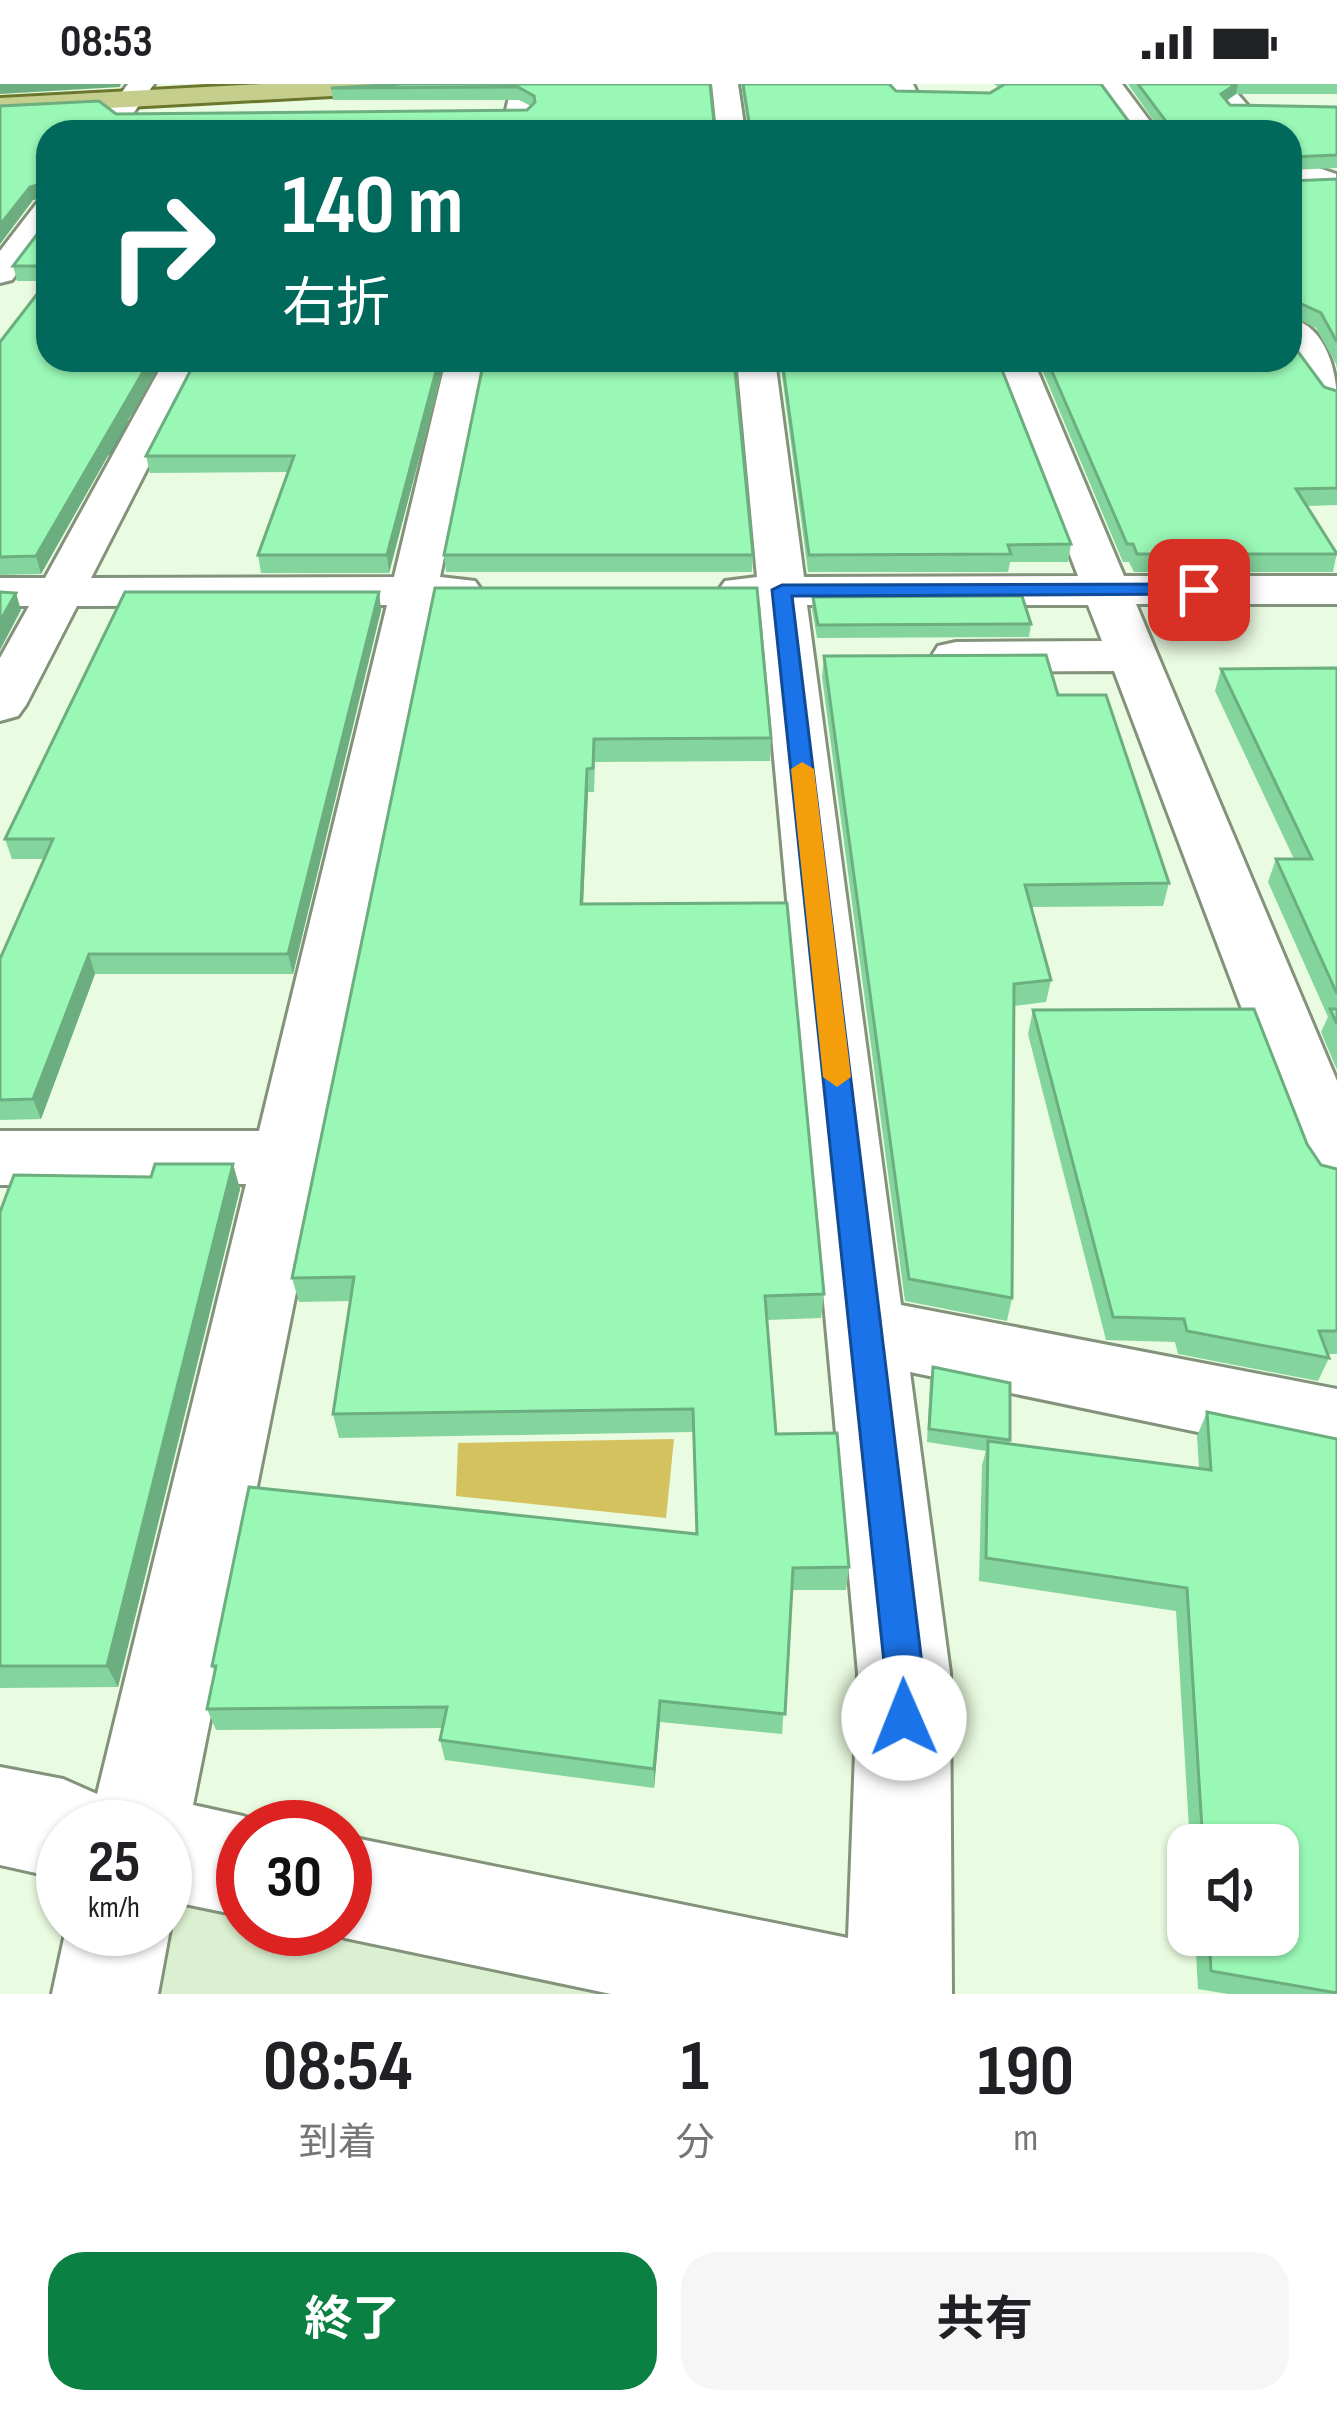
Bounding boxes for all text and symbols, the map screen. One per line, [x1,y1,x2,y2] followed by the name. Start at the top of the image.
[60,15,153,70] text: 08:53
[282,156,463,257] text: 140 m
[84,168,240,324] icon: right
[282,272,390,337] text: 右折
[1148,539,1250,641] pin
[1166,557,1232,623] icon: arrive
[841,1655,967,1781] position arrow
[216,1800,372,1956] speed limit sign: 30
[1167,1824,1299,1956] map controls
[1167,1824,1299,1956] button: sound
[88,1827,140,1899] text: 25
[88,1890,140,1926] text: km/h
[263,2024,412,2111] text: 08:54
[681,2024,709,2111] text: 1
[977,2029,1074,2116] text: 190
[1013,2115,1038,2162] text: m
[299,2120,377,2167] text: 到着
[675,2120,714,2167] text: 分
[48,2252,657,2390] button: 終了
[681,2252,1289,2390] button: 共有

